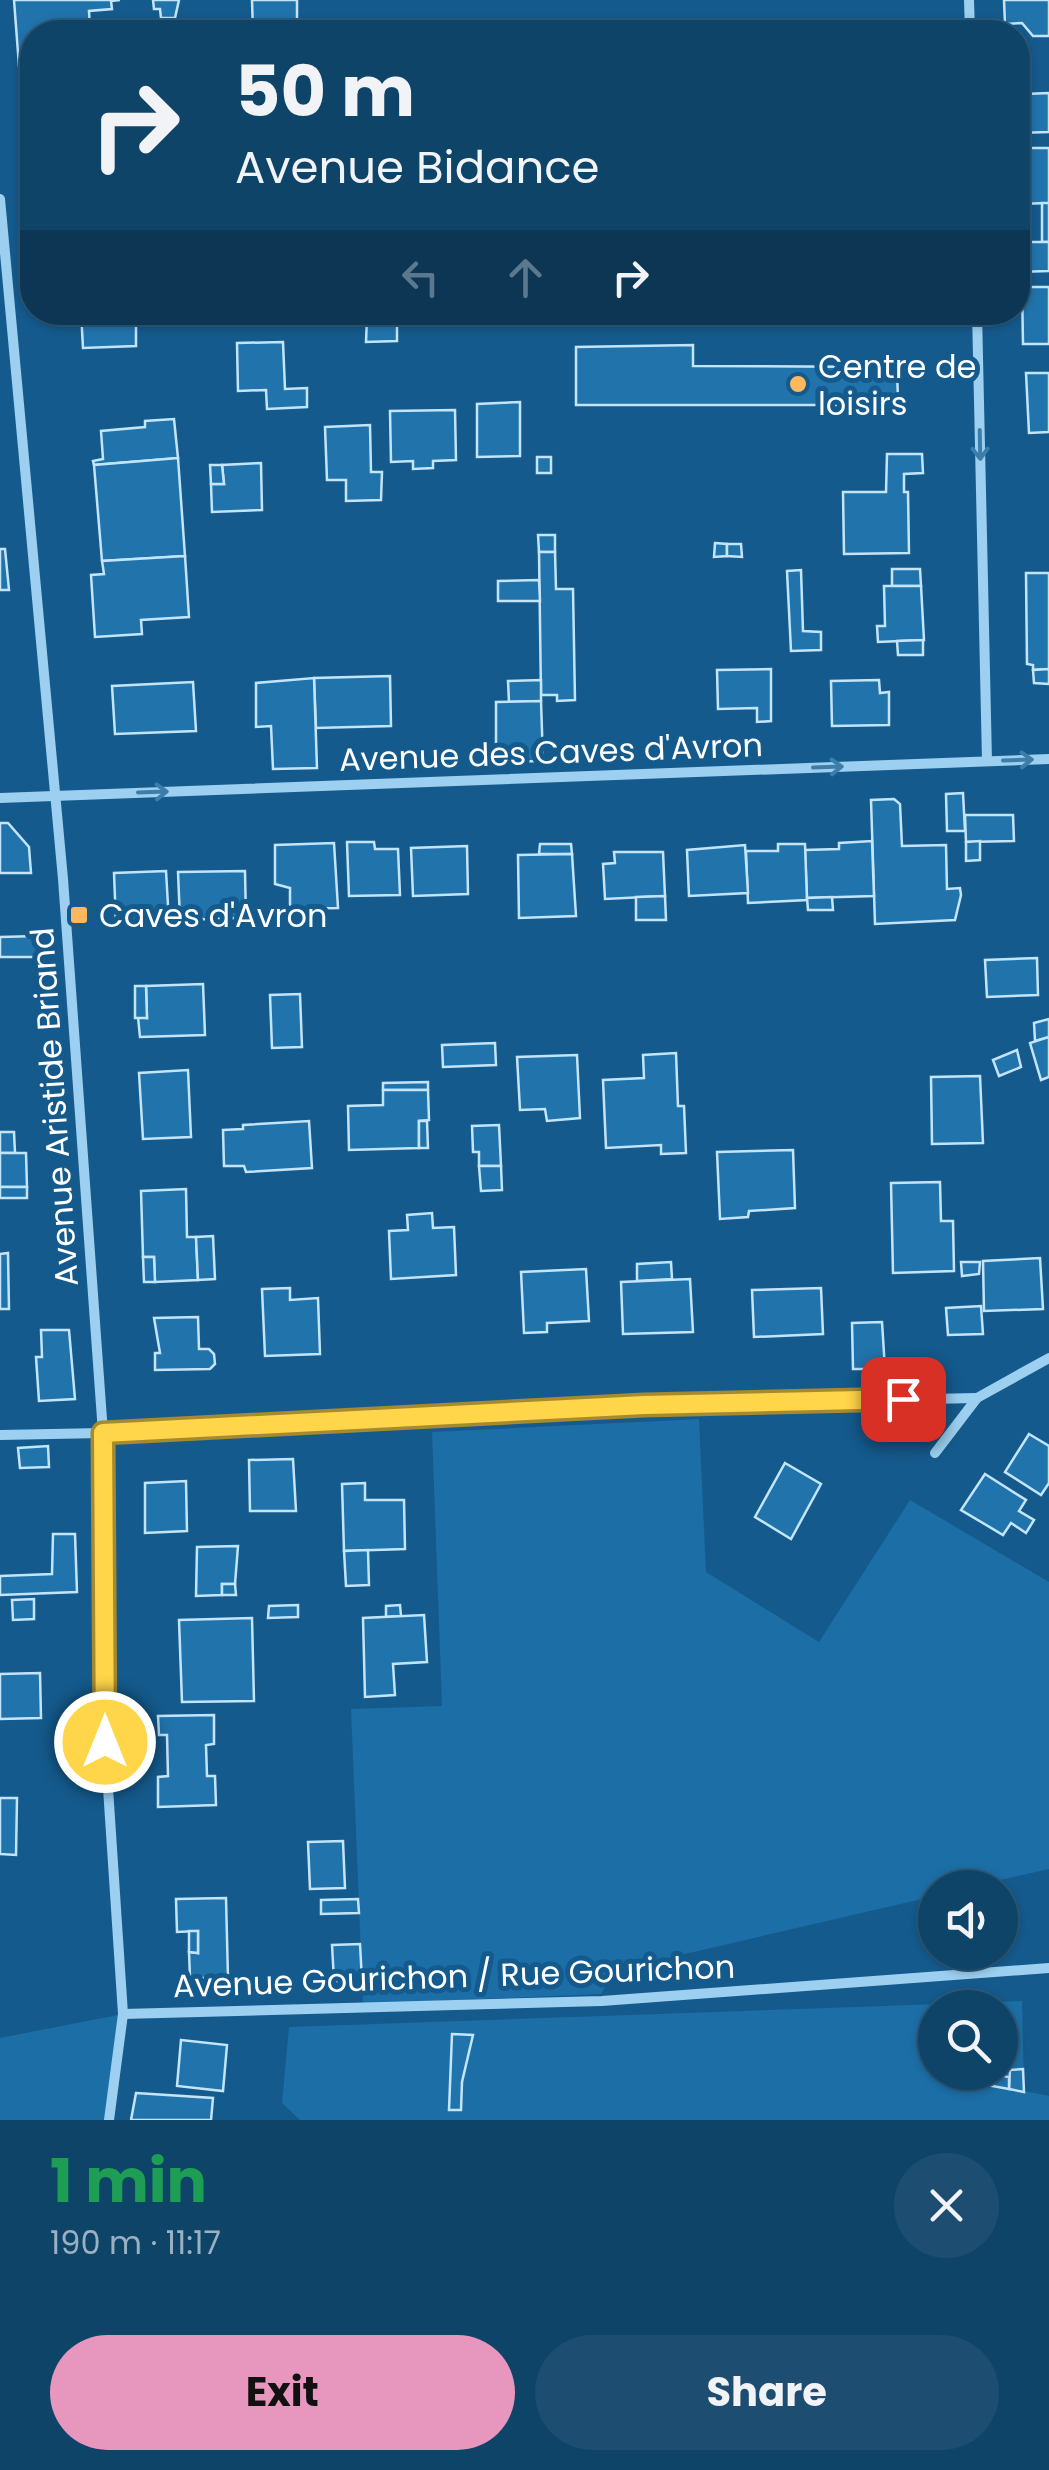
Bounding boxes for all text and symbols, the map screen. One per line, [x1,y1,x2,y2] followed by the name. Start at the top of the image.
[235,42,415,141] text: 50 m
[70,60,200,190] icon: right
[235,136,600,199] text: Avenue Bidance
[393,250,448,305] icon: left
[498,250,553,305] icon: ahead
[603,250,658,305] icon: right
[818,344,976,426] place label: Centre de loisirs
[787,373,809,395] marker: Centre de loisirs
[970,428,989,460] one-way arrow
[338,722,764,782] street label: Avenue des Caves d'Avron
[1001,750,1033,769] one-way arrow
[811,757,843,776] one-way arrow
[137,783,169,802] one-way arrow
[99,893,328,938] place label: Caves d'Avron
[68,904,90,926] marker: Caves d'Avron
[19,926,89,1288] street label: Avenue Aristide Briand
[861,1357,946,1442] pin
[876,1372,931,1427] icon: arrive
[53,1690,157,1794] position arrow
[918,1870,1018,2090] map controls
[918,1870,1018,1970] button: sound
[172,1944,736,2008] street label: Avenue Gourichon / Rue Gourichon
[918,1990,1018,2090] button: search
[50,2139,207,2223] text: 1 min
[894,2153,999,2258] button: close
[50,2220,221,2265] text: 190 m · 11:17
[50,2335,515,2450] button: Exit
[535,2335,999,2450] button: Share

